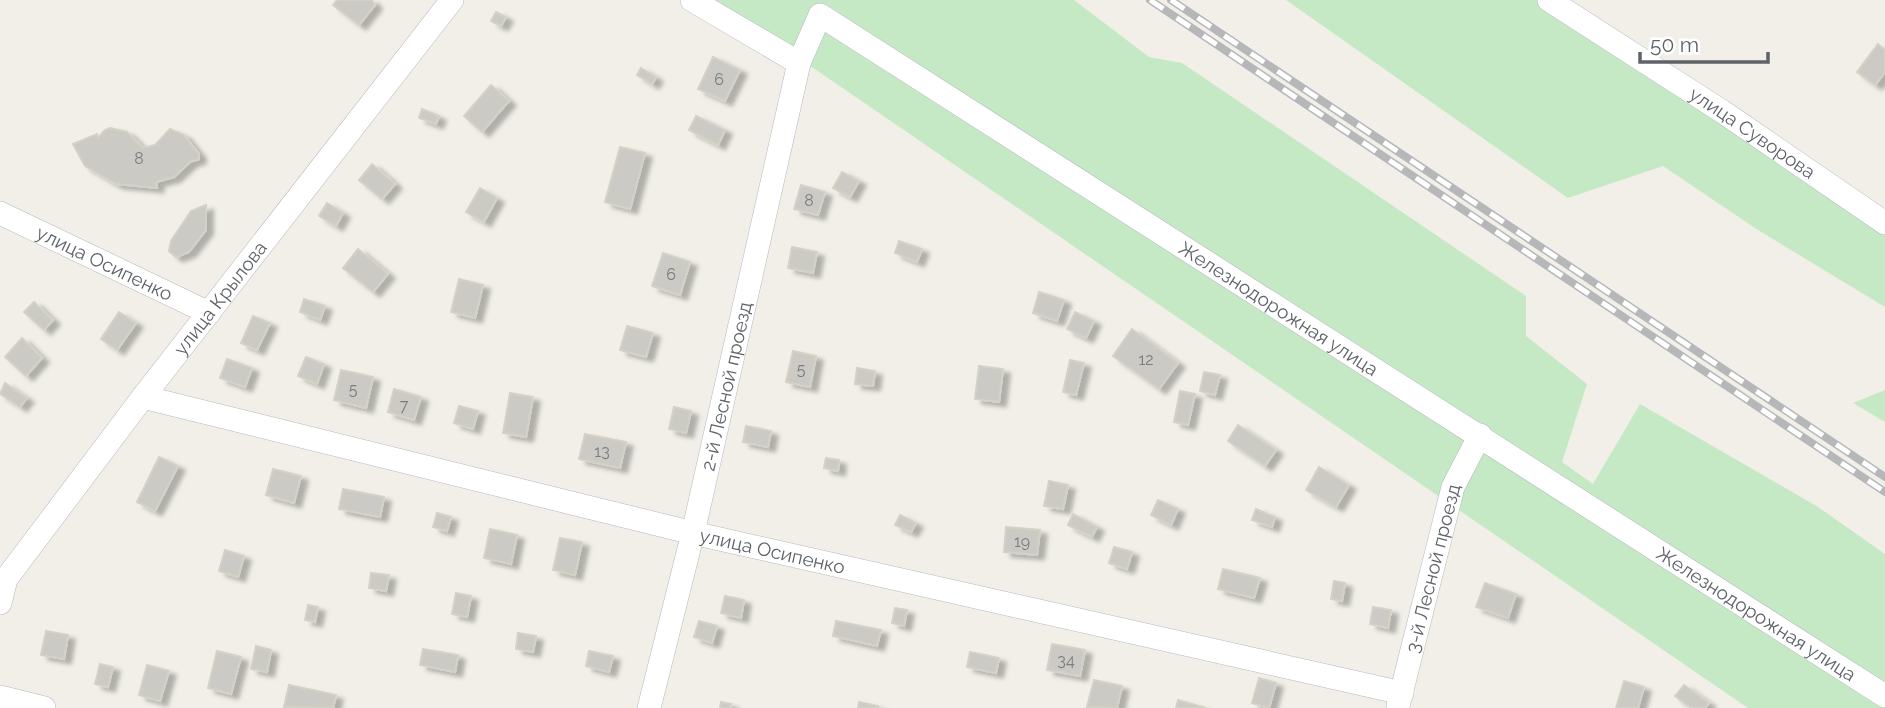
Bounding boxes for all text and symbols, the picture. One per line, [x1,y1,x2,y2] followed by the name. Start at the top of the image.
[1640,21,1768,65] scale bar
[1650,32,1699,57] text: 50 m
[714,70,724,89] house number: 6
[1686,82,1820,183] street label: улица Суворова
[134,149,144,168] house number: 8
[804,191,814,210] house number: 8
[33,221,176,305] street label: улица Осипенко
[1175,236,1382,380] street label: Железнодорожная улица
[169,237,271,359] street label: улица Крылова
[666,265,676,284] house number: 6
[696,299,756,473] street label: 2-й Лесной проезд
[1138,350,1154,369] house number: 12
[797,360,806,379] house number: 5
[349,380,358,399] house number: 5
[400,396,409,415] house number: 7
[594,442,610,461] house number: 13
[1401,482,1464,655] street label: 3-й Лесной проезд
[698,524,847,578] street label: улица Осипенко
[1014,532,1030,551] house number: 19
[1653,542,1860,686] street label: Железнодорожная улица
[1057,651,1075,670] house number: 34

